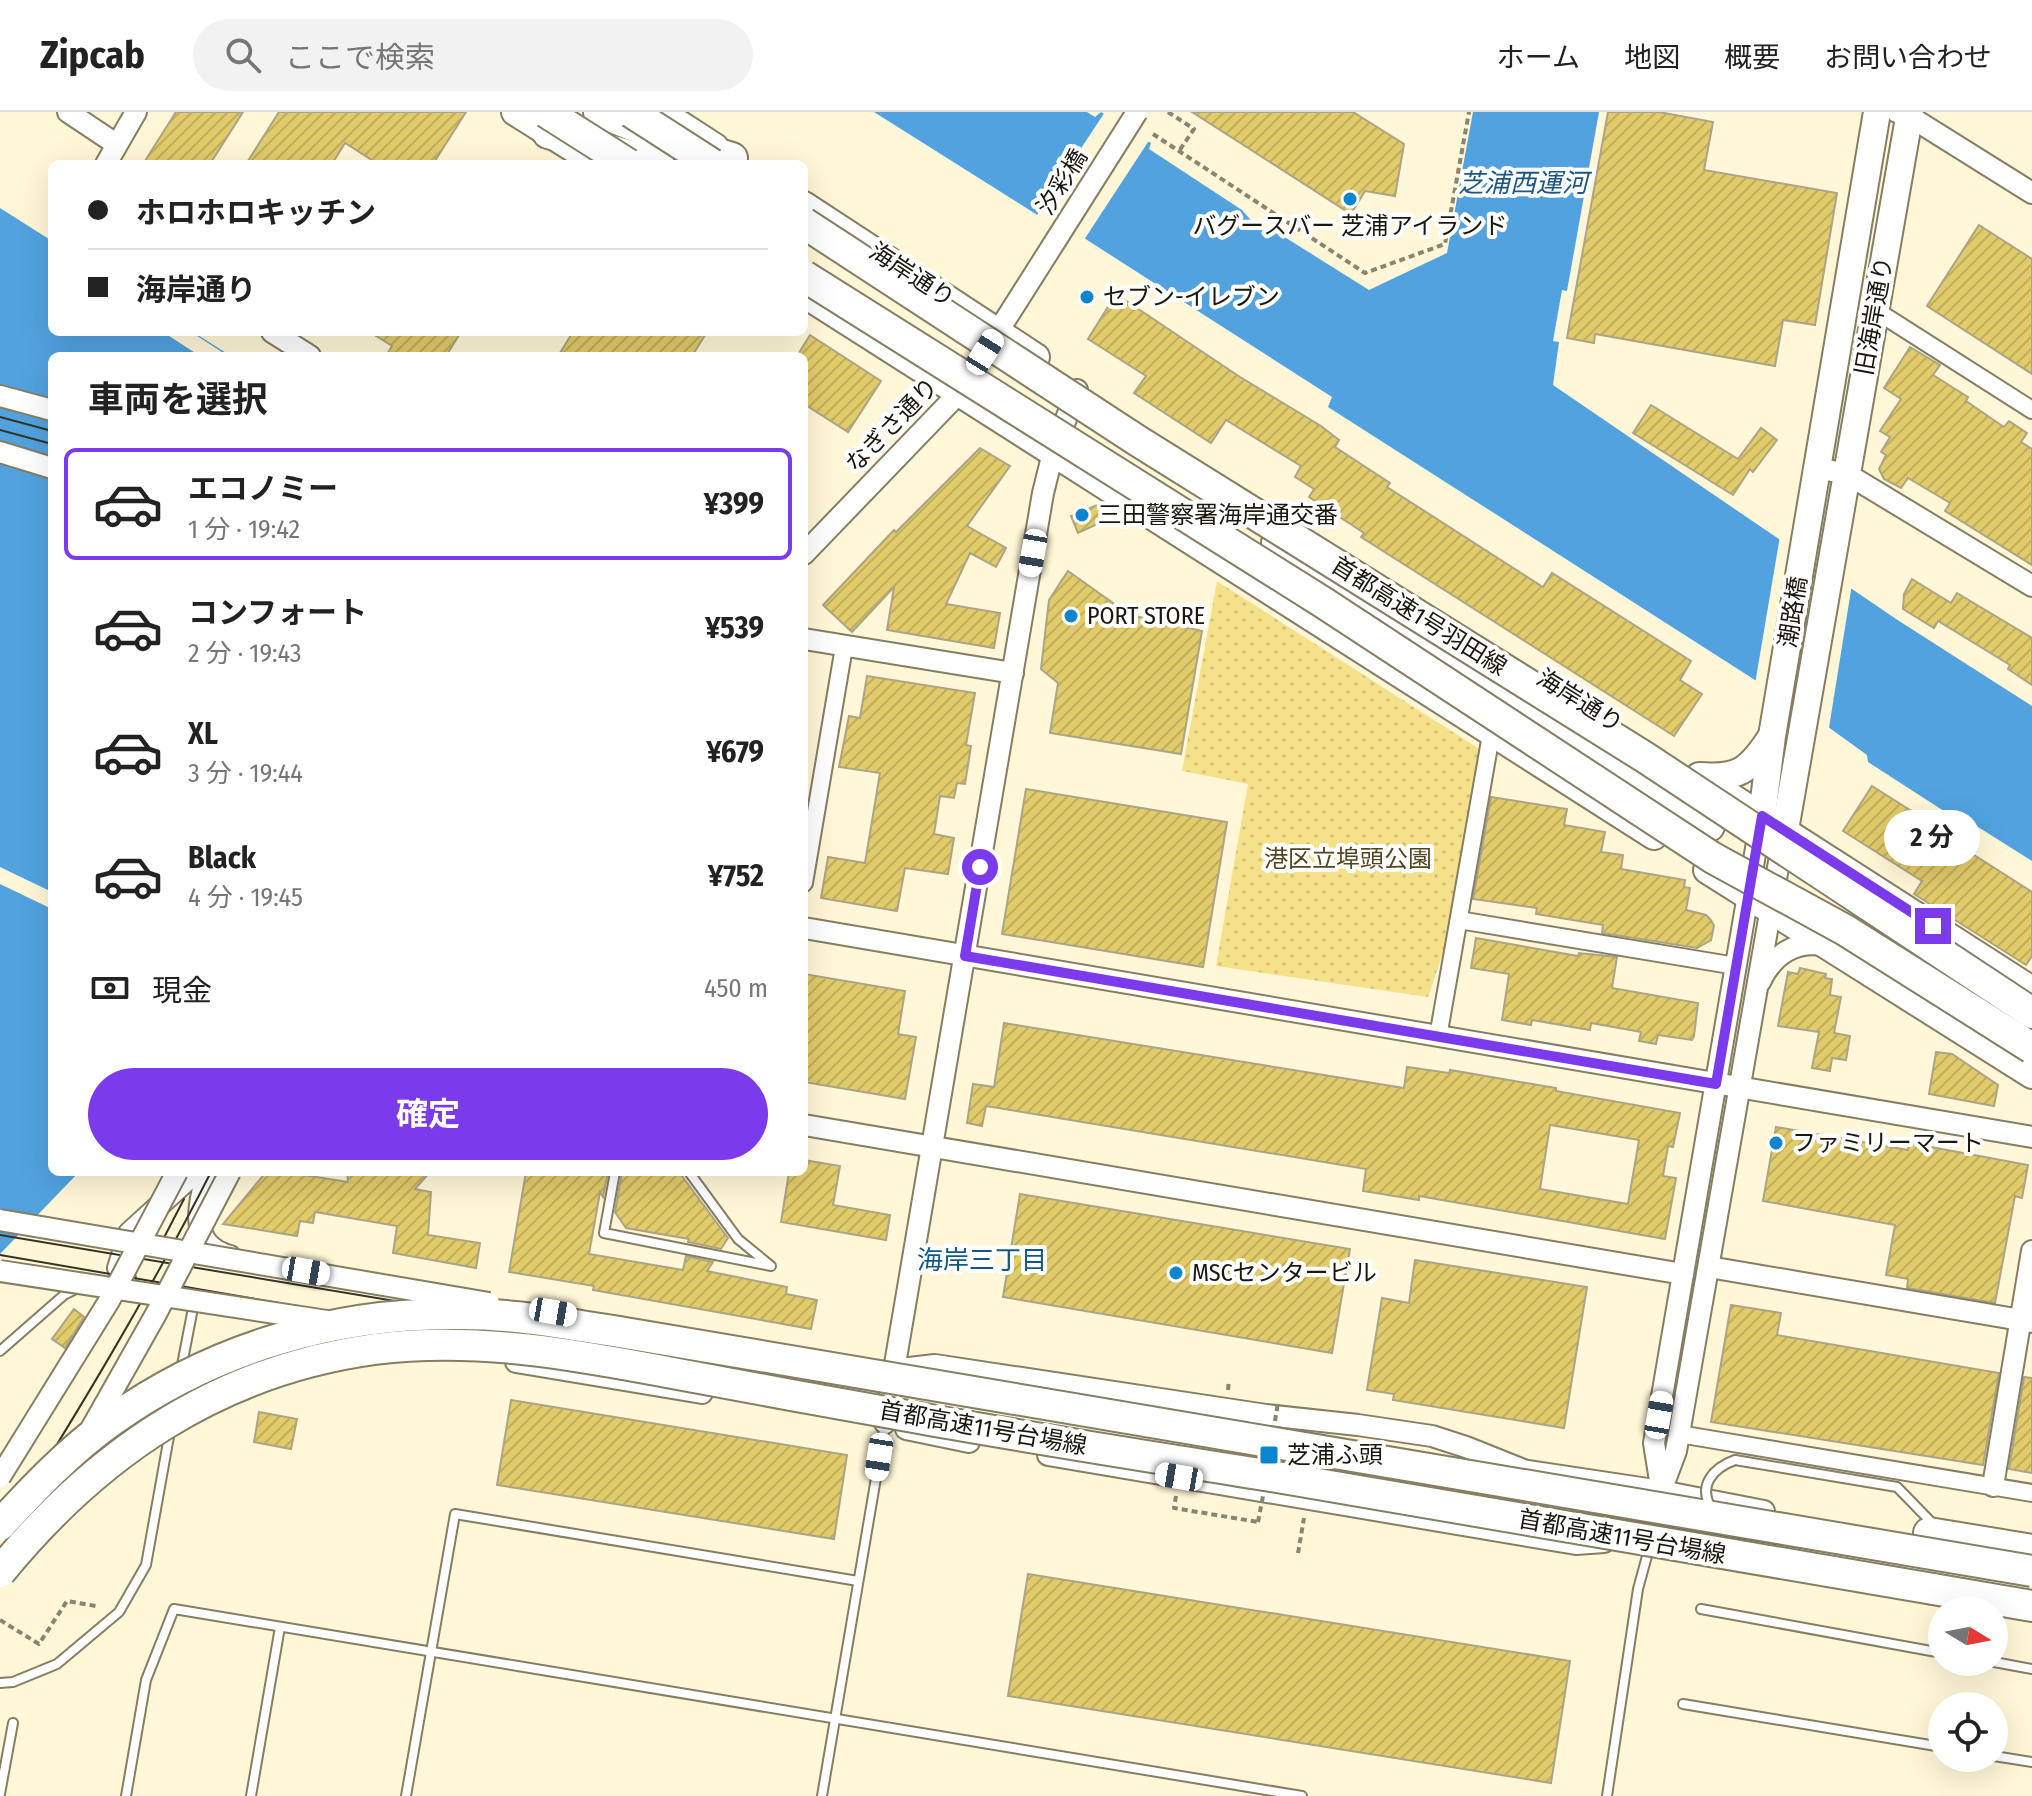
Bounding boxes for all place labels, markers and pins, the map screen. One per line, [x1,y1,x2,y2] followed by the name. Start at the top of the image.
[1341,190,1359,208] marker: バグースバー 芝浦アイランド
[1192,212,1508,240] place label: バグースバー 芝浦アイランド
[1103,283,1280,311] place label: セブン-イレブン
[1078,288,1096,306] marker: セブン-イレブン
[1098,501,1338,529] place label: 三田警察署海岸通交番
[1073,506,1091,524] marker: 三田警察署海岸通交番
[1087,602,1205,630] place label: PORT STORE
[1062,607,1080,625] marker: PORT STORE
[1792,1129,1984,1157] place label: ファミリーマート
[1767,1134,1785,1152] marker: ファミリーマート
[1192,1259,1377,1287] place label: MSCセンタービル
[1167,1264,1185,1282] marker: MSCセンタービル
[1287,1441,1383,1469] place label: 芝浦ふ頭
[1258,1444,1280,1466] marker: 芝浦ふ頭

